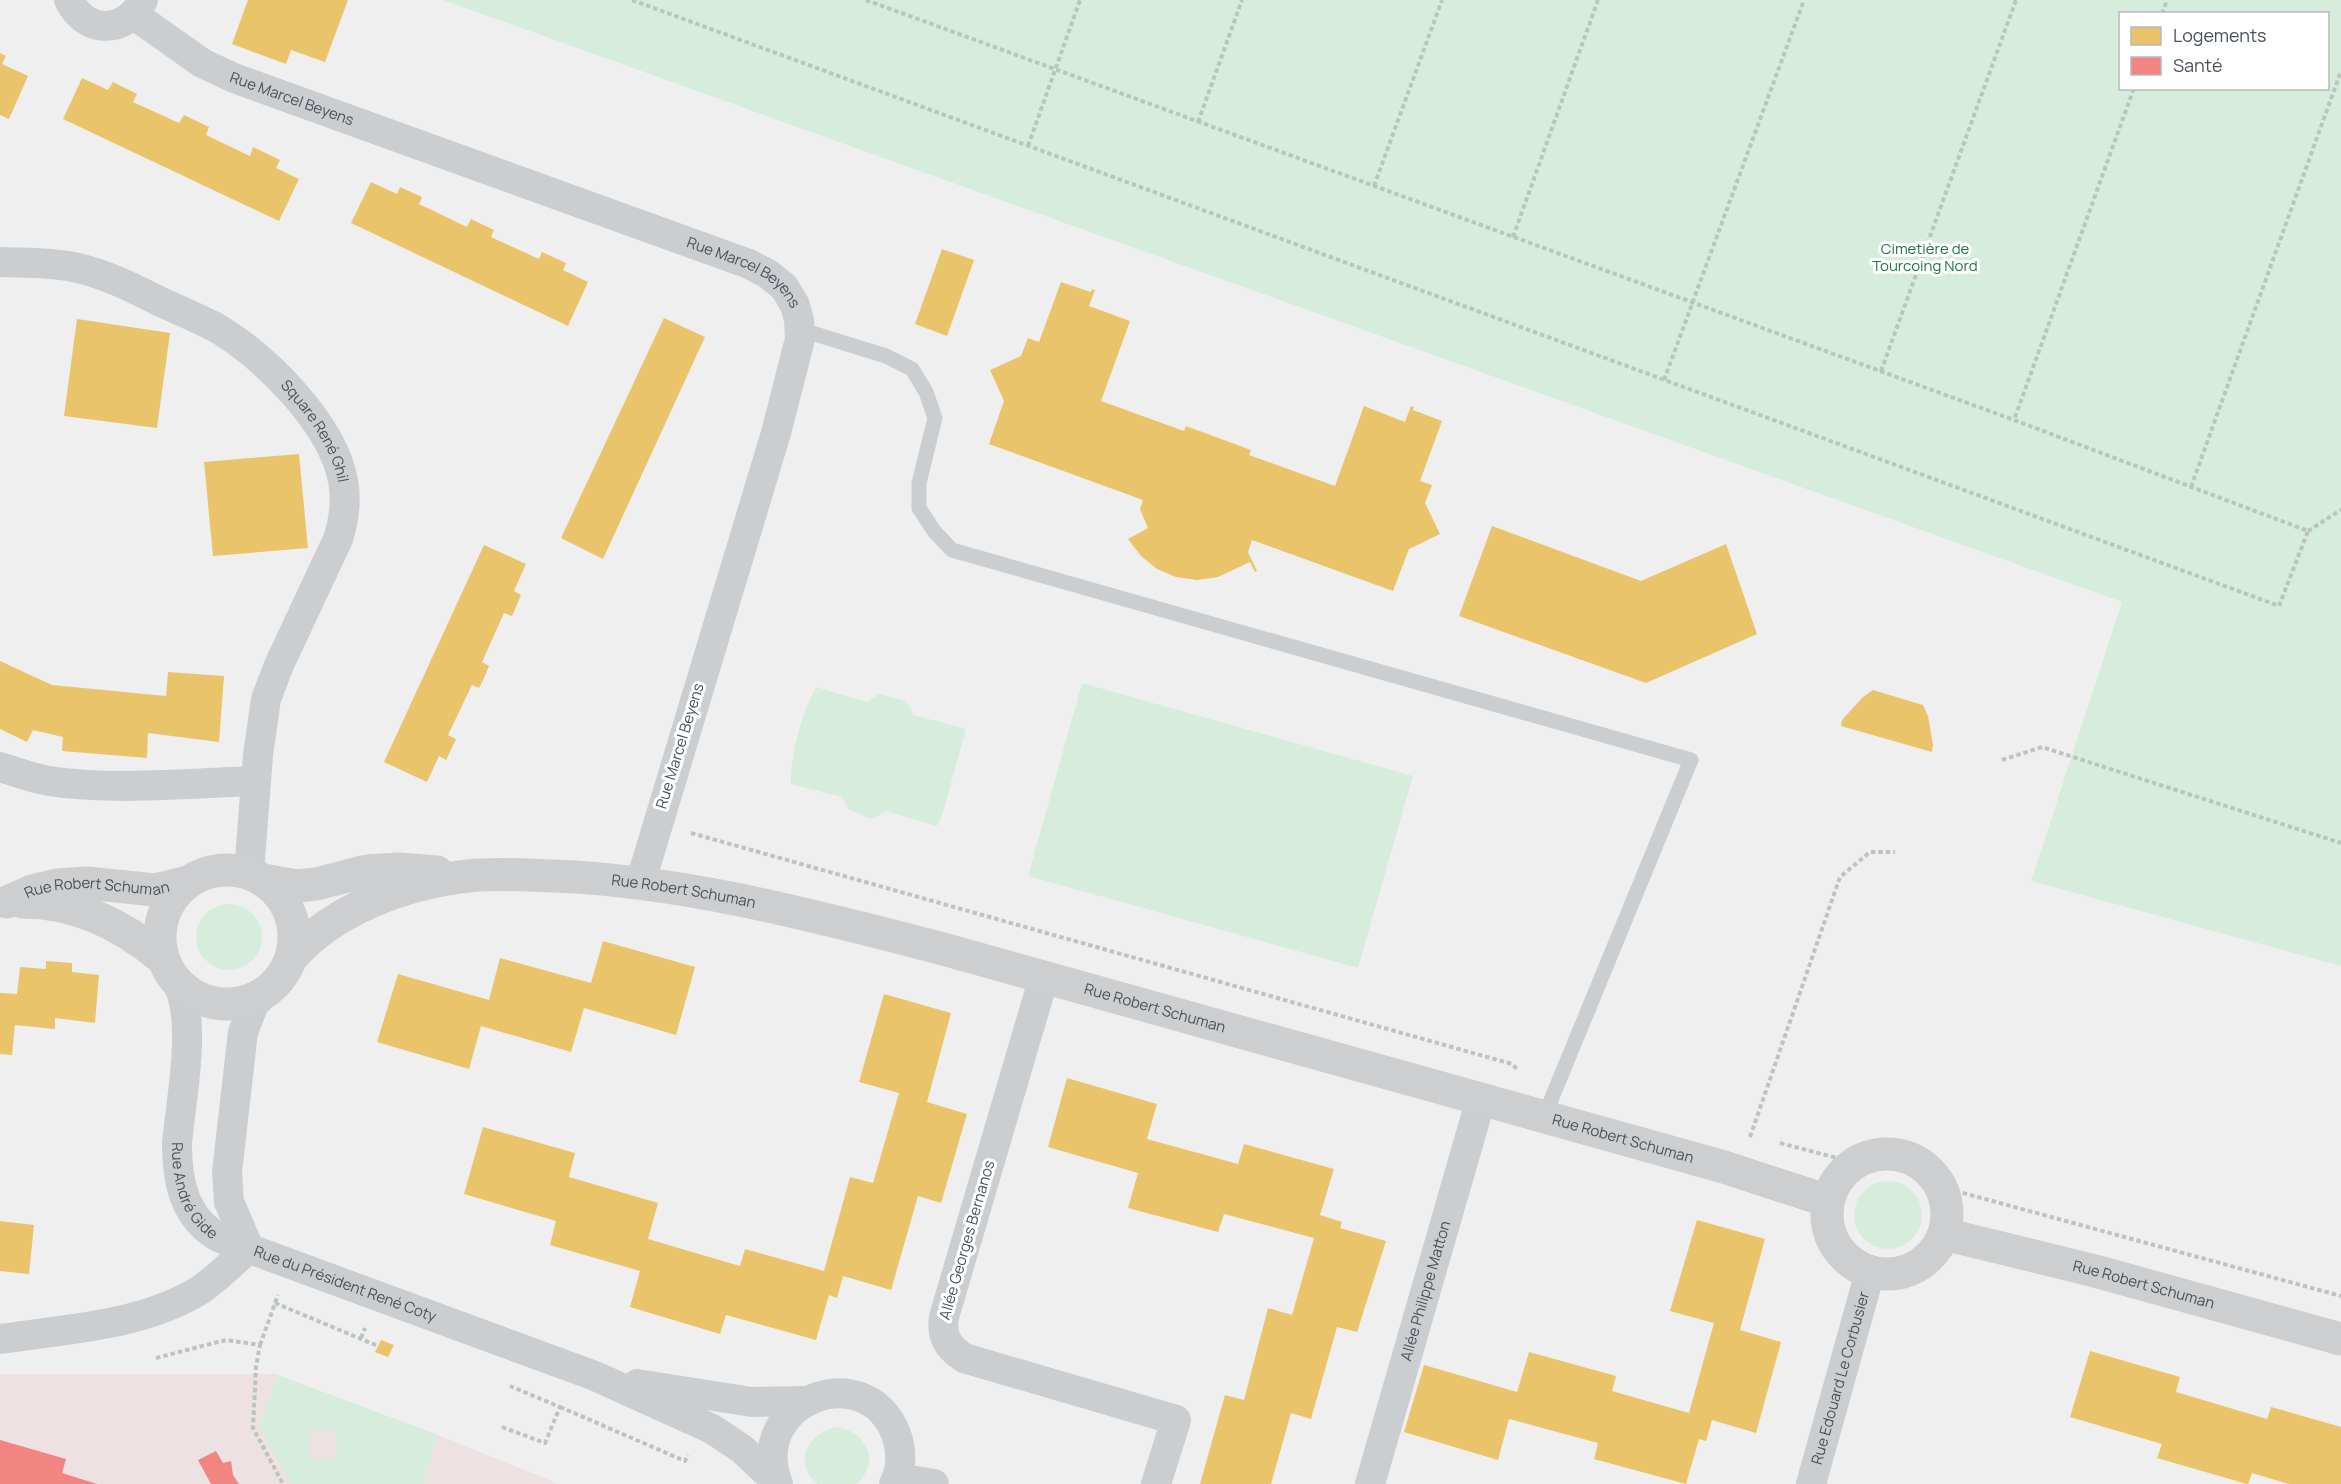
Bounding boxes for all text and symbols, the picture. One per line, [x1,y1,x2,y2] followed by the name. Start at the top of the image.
[2119,12,2329,90] legend
[2173,23,2267,47] text: Logements
[2173,53,2223,77] text: Santé
[227,66,357,130] street label: Rue Marcel Beyens
[684,231,805,312] street label: Rue Marcel Beyens
[1872,238,1978,276] park label: Cimetière de Tourcoing Nord
[276,375,354,484] street label: Square René Ghil
[650,680,709,811] street label: Rue Marcel Beyens
[610,869,758,913] street label: Rue Robert Schuman
[21,872,172,903] street label: Rue Robert Schuman
[1082,978,1228,1037] street label: Rue Robert Schuman
[1550,1109,1696,1168] street label: Rue Robert Schuman
[167,1142,222,1244] street label: Rue André Gide
[934,1158,999,1322] street label: Allée Georges Bernanos
[1395,1218,1455,1363] street label: Allée Philippe Matton
[251,1240,440,1327] street label: Rue du Président René Coty
[2071,1255,2217,1314] street label: Rue Robert Schuman
[1806,1288,1874,1467] street label: Rue Edouard Le Corbusier

